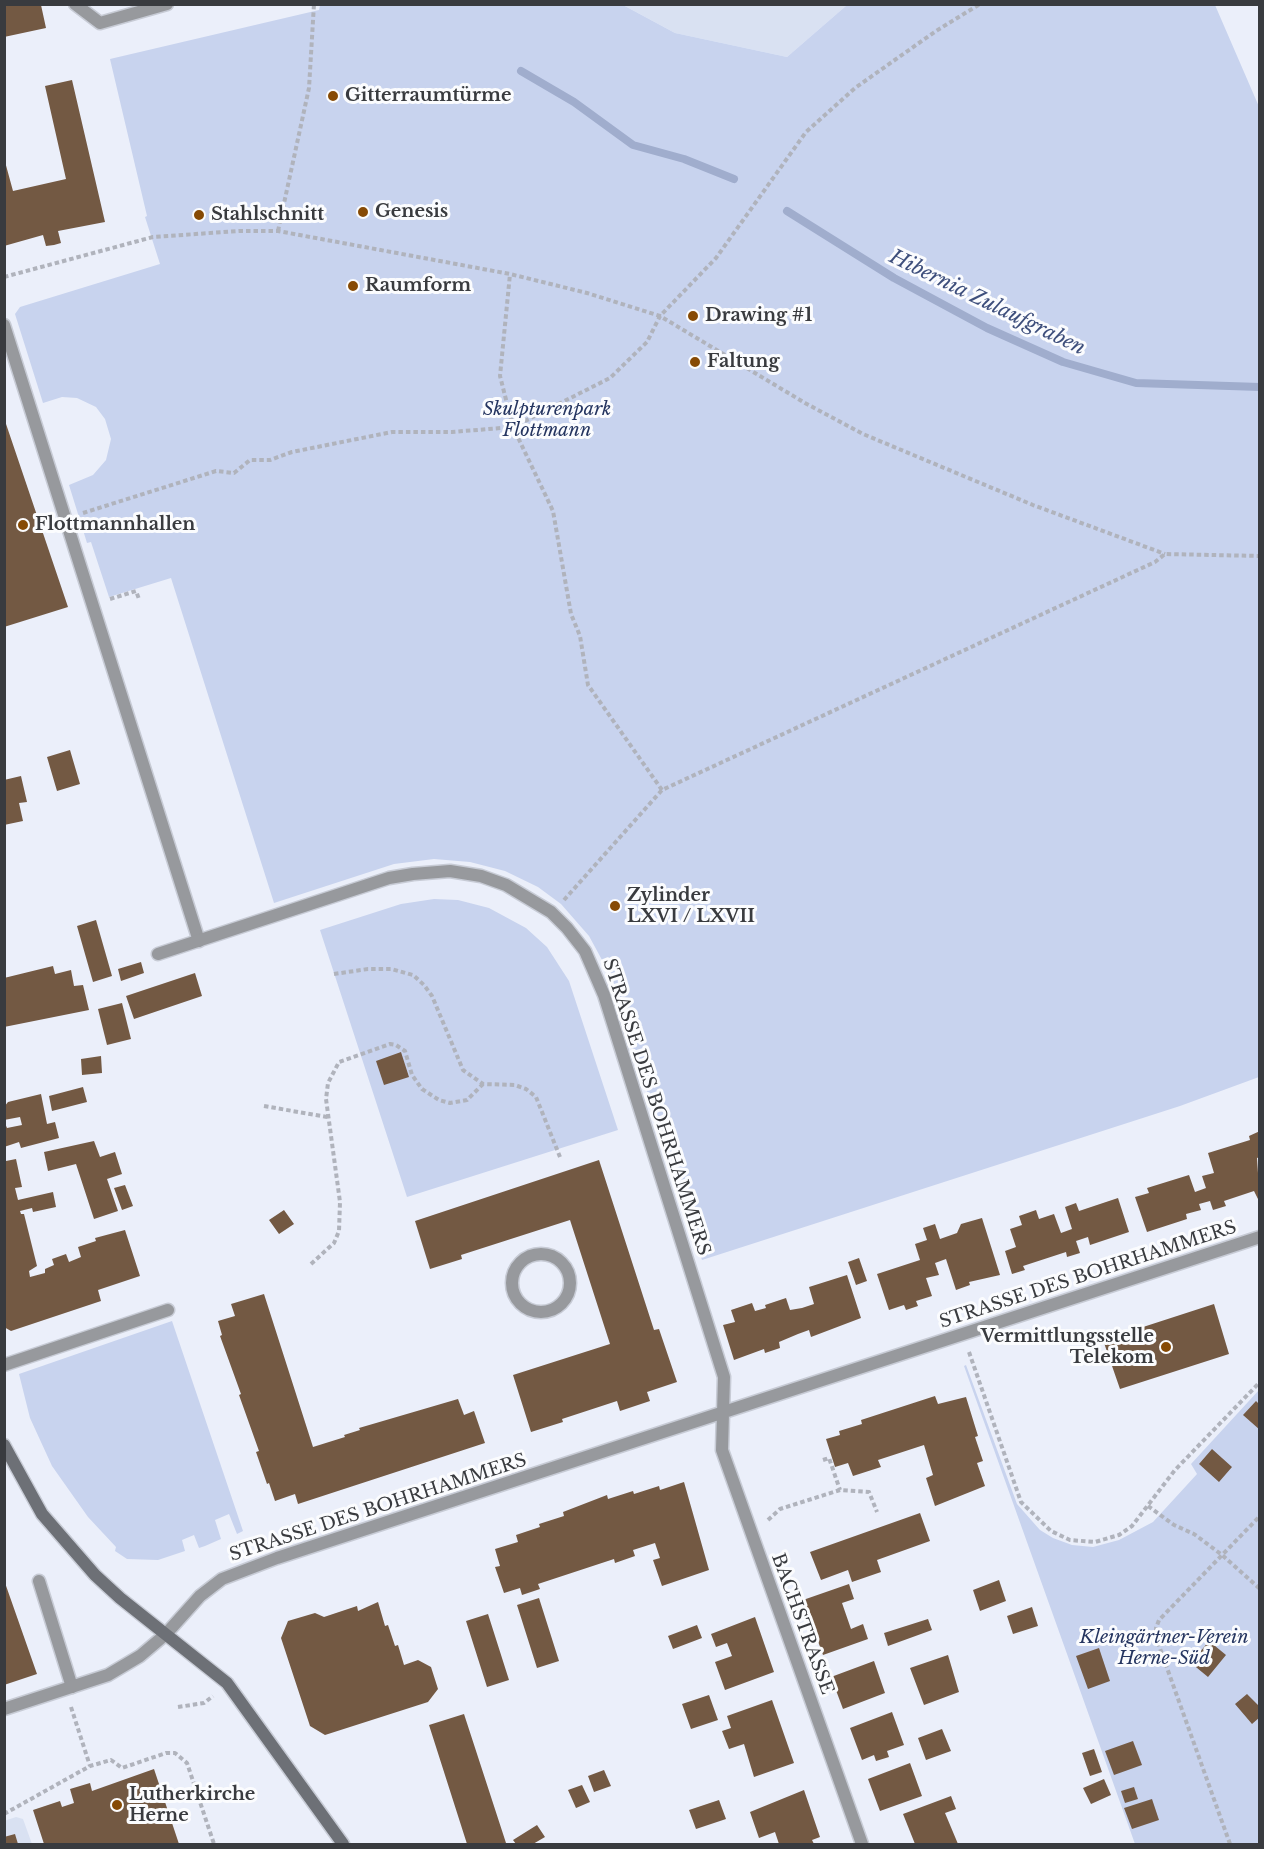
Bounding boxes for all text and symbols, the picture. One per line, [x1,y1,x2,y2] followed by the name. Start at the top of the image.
[345,85,512,107] place label: Gitterraumtürme
[326,89,340,103] marker: Gitterraumtürme
[375,201,448,223] place label: Genesis
[211,204,324,226] place label: Stahlschnitt
[356,205,370,219] marker: Genesis
[192,208,206,222] marker: Stahlschnitt
[885,245,1089,361] water label: Hibernia Zulaufgraben
[365,275,471,297] place label: Raumform
[346,279,360,293] marker: Raumform
[705,305,812,327] place label: Drawing #1
[686,309,700,323] marker: Drawing #1
[707,351,779,373] place label: Faltung
[688,355,702,369] marker: Faltung
[483,399,611,442] park label: Skulpturenpark Flottmann
[35,514,195,536] place label: Flottmannhallen
[16,518,30,532] marker: Flottmannhallen
[627,885,755,928] place label: Zylinder LXVI / LXVII
[608,899,622,913] marker: Zylinder LXVI / LXVII
[598,956,714,1258] street label: STRASSE DES BOHRHAMMERS
[937,1217,1239,1333] street label: STRASSE DES BOHRHAMMERS
[981,1326,1154,1368] place label: Vermittlungsstelle Telekom
[1159,1340,1173,1354] marker: Vermittlungsstelle Telekom
[227,1450,529,1566] street label: STRASSE DES BOHRHAMMERS
[766,1551,838,1697] street label: BACHSTRASSE
[1080,1627,1248,1670] park label: Kleingärtner-Verein Herne-Süd
[129,1784,255,1826] place label: Lutherkirche Herne
[110,1798,124,1812] marker: Lutherkirche Herne

